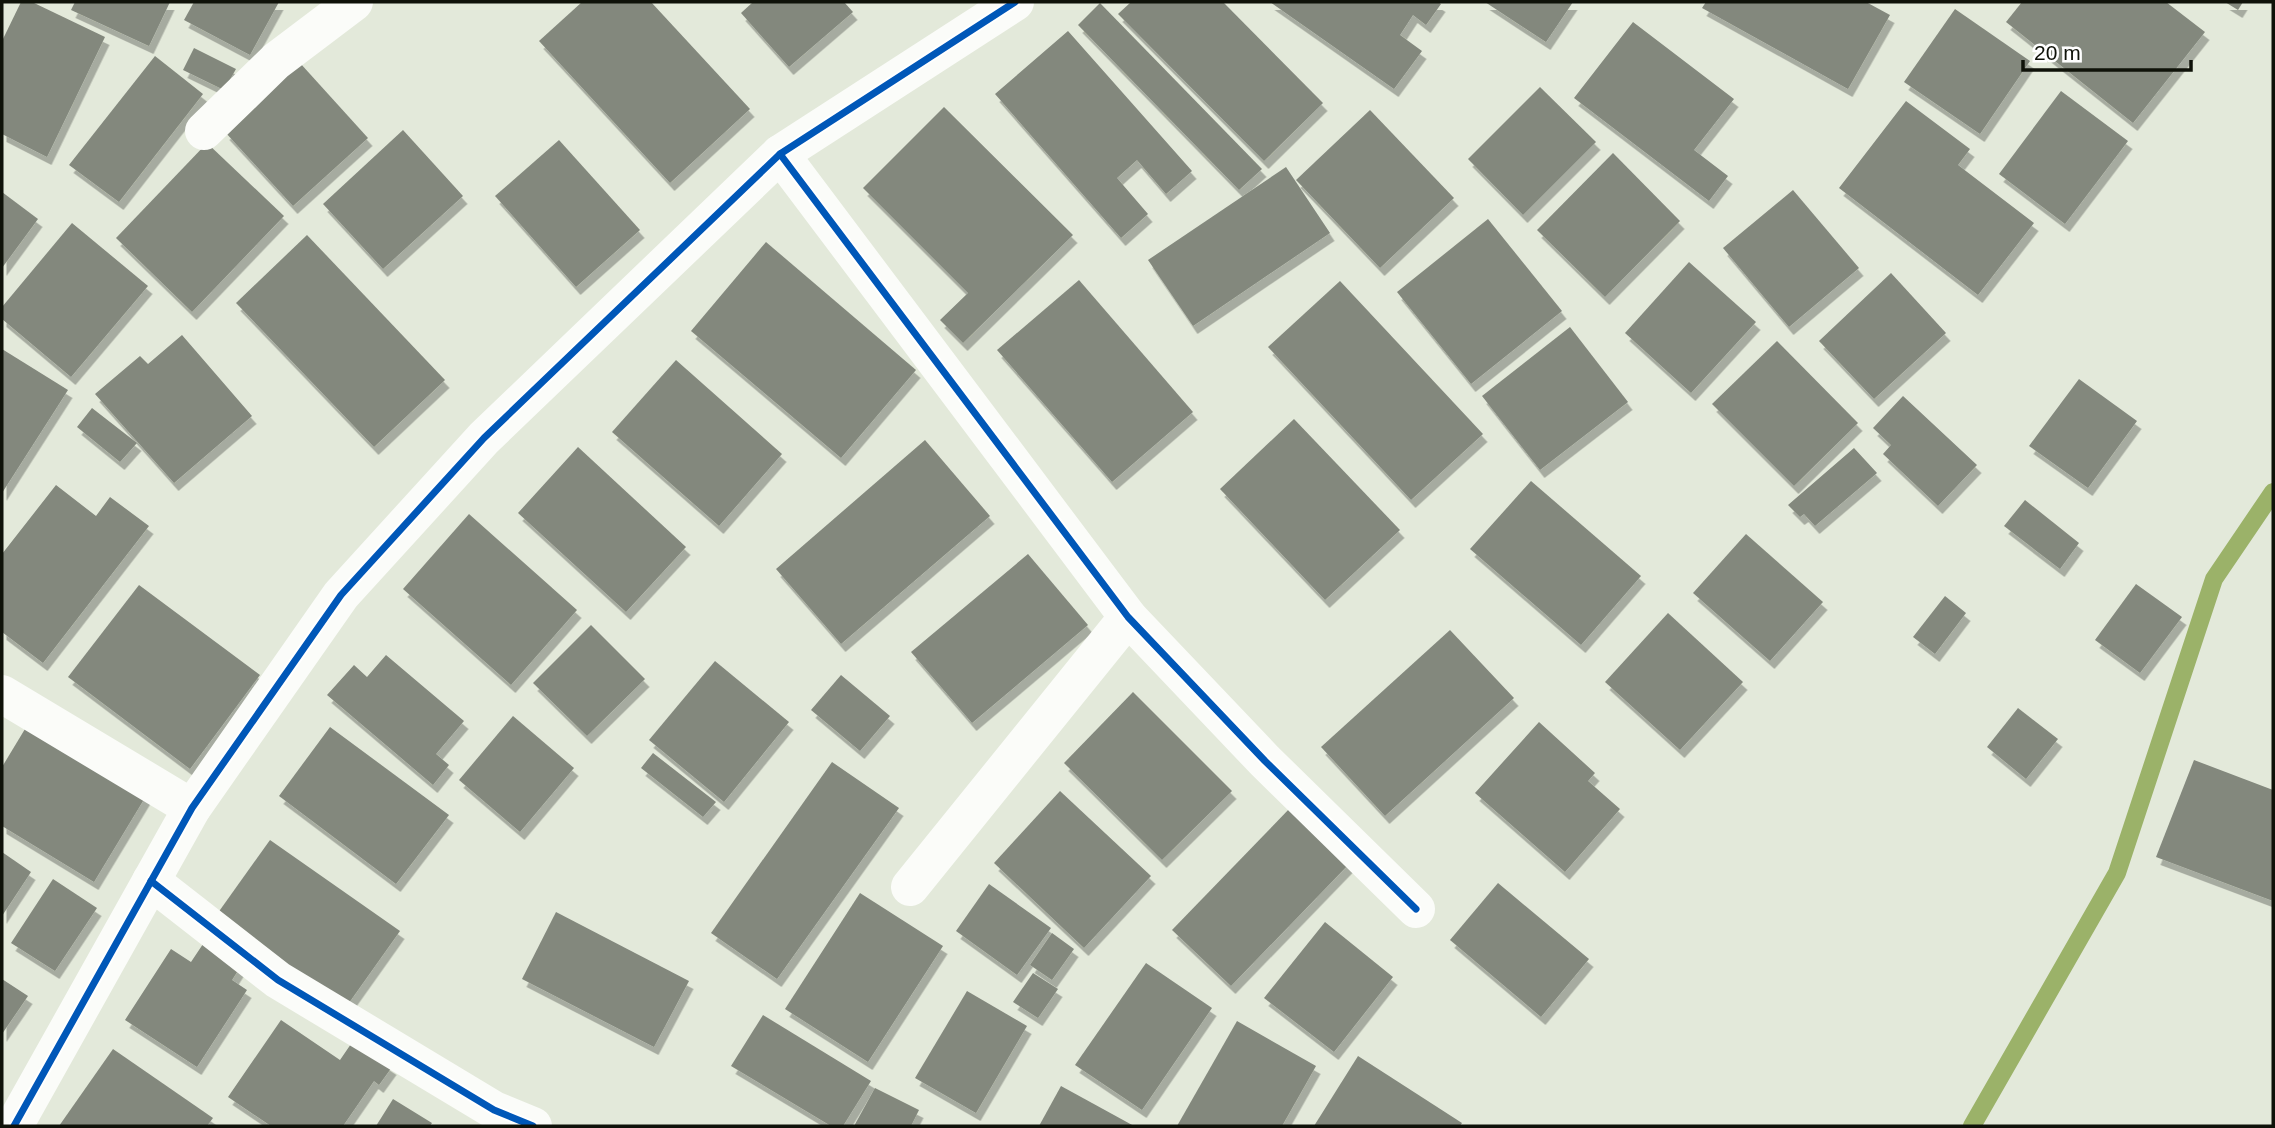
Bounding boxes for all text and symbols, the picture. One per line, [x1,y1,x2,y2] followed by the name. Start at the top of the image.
[2023,28,2191,72] scale bar
[2034,41,2081,64] text: 20 m

